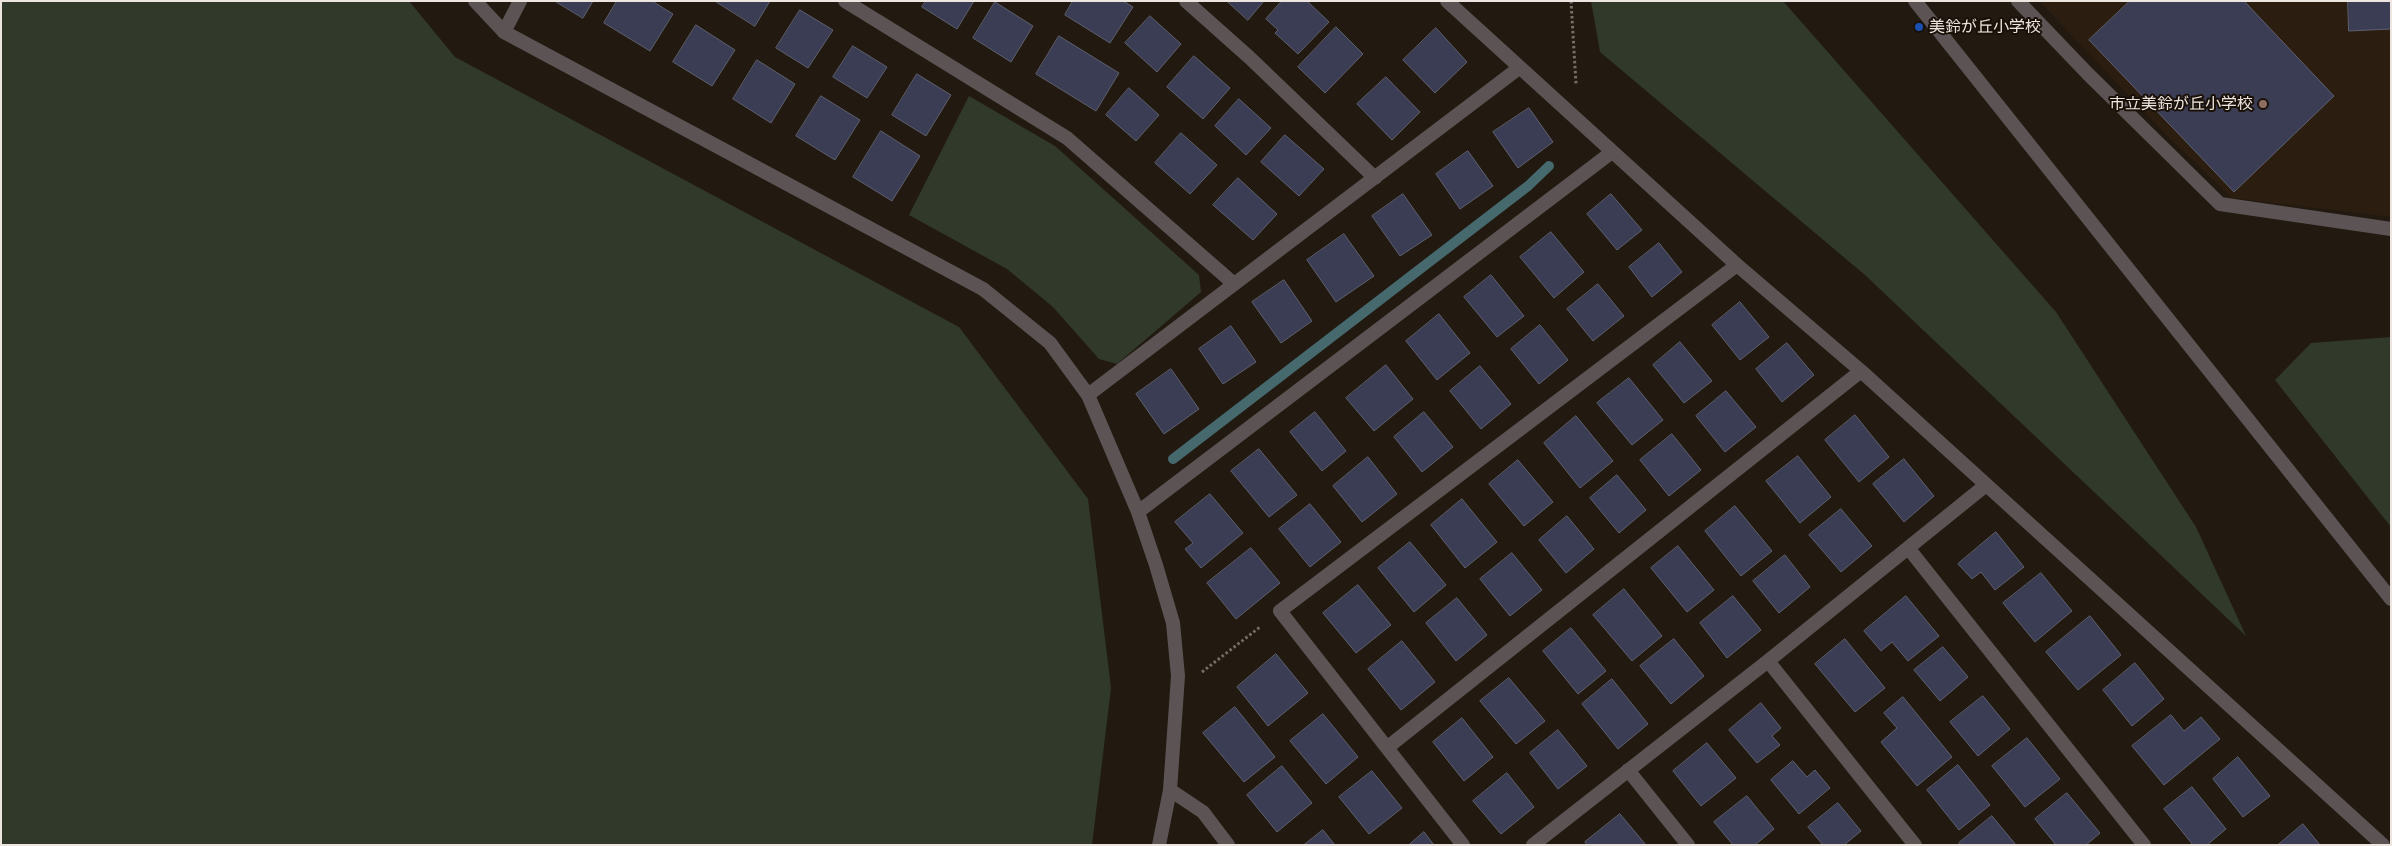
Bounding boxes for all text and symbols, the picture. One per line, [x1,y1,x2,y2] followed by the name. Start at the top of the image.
[1929,17,2041,37] place label: 美鈴が丘小学校
[1913,21,1925,33] marker: 美鈴が丘小学校
[2109,94,2253,114] place label: 市立美鈴が丘小学校
[2257,98,2269,110] marker: 市立美鈴が丘小学校

